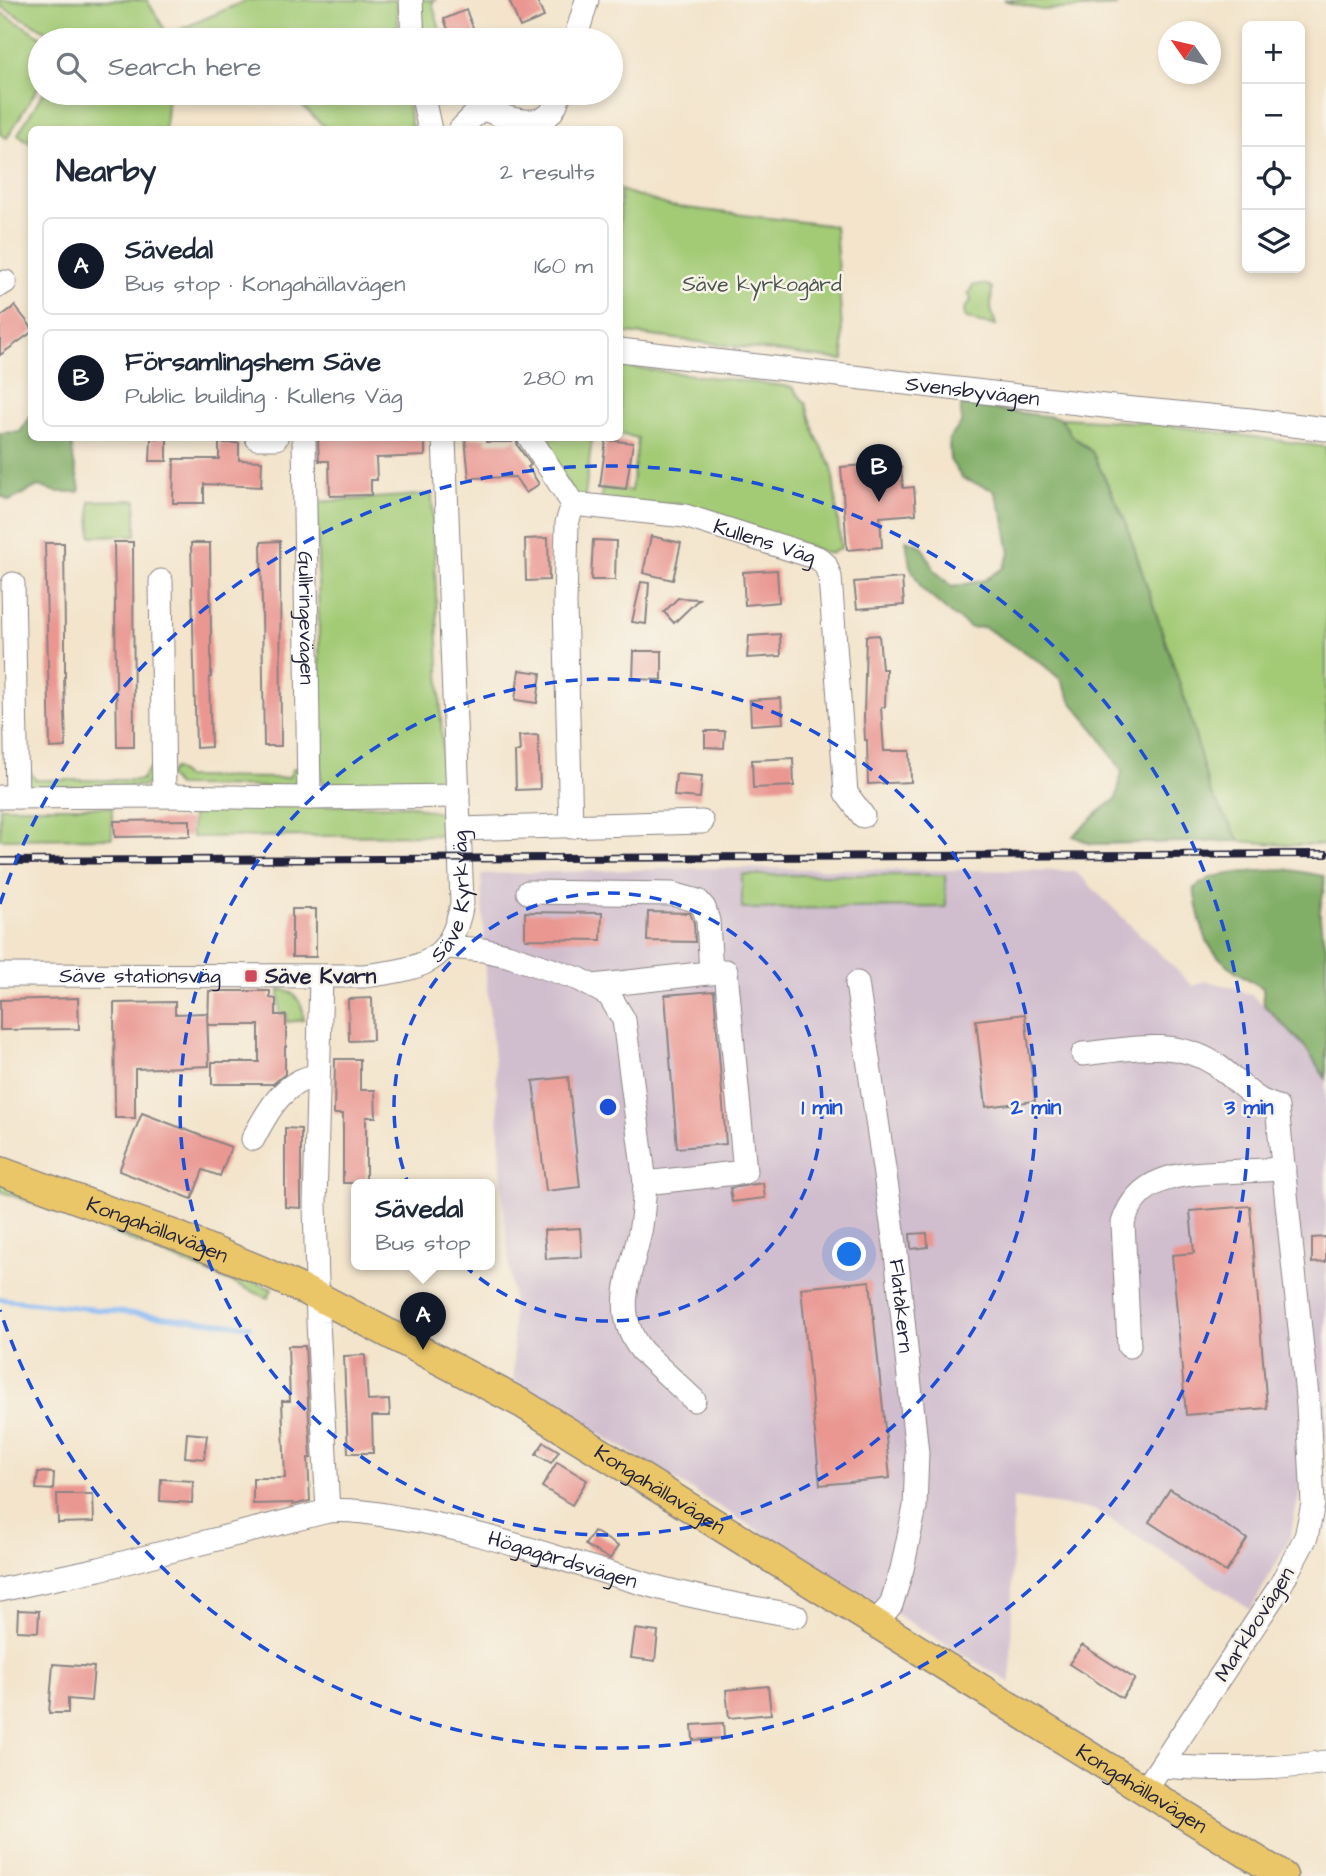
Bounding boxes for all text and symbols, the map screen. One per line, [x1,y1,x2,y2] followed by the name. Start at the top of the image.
[1158,21,1221,84] north arrow
[1242,21,1305,273] map controls
[1242,21,1305,84] button: +
[28,28,623,105] search box
[52,48,90,86] icon: search
[108,49,261,85] text: Search here
[1242,84,1305,147] button: −
[1242,147,1305,210] button: locate
[56,151,156,193] text: Nearby
[500,156,595,188] text: 2 results
[1242,210,1305,273] button: layers
[125,232,213,268] text: Sävedal
[74,250,88,282] text: A
[534,250,593,282] text: 160 m
[125,268,405,300] text: Bus stop · Kongahällavägen
[682,270,842,301] park label: Säve kyrkogård
[125,344,381,380] text: Församlingshem Säve
[73,362,89,394] text: B
[523,362,593,394] text: 280 m
[904,369,1041,413] street label: Svensbyvägen
[125,380,403,412] text: Public building · Kullens Väg
[856,444,902,502] pin: B
[710,512,819,573] street label: Kullens Väg
[289,551,321,685] street label: Gullringevägen
[424,830,479,969] street label: Säve Kyrkväg
[59,961,221,993] street label: Säve stationsväg
[264,962,377,991] place label: Säve Kvarn
[243,968,259,984] marker: Säve Kvarn
[801,1093,843,1122] text: 1 min
[1010,1093,1062,1122] text: 2 min
[1223,1093,1274,1122] text: 3 min
[596,1095,620,1119] centre of rings
[351,1179,495,1270] popup
[83,1190,232,1270] street label: Kongahällavägen
[375,1191,463,1227] text: Sävedal
[375,1227,471,1259] text: Bus stop
[832,1237,866,1271] your location
[882,1258,920,1354] street label: Flatåkern
[400,1292,446,1350] pin: A
[589,1438,731,1541] street label: Kongahällavägen
[485,1524,641,1596] street label: Högagårdsvägen
[1208,1561,1303,1688] street label: Markbovägen
[1071,1737,1213,1840] street label: Kongahällavägen

